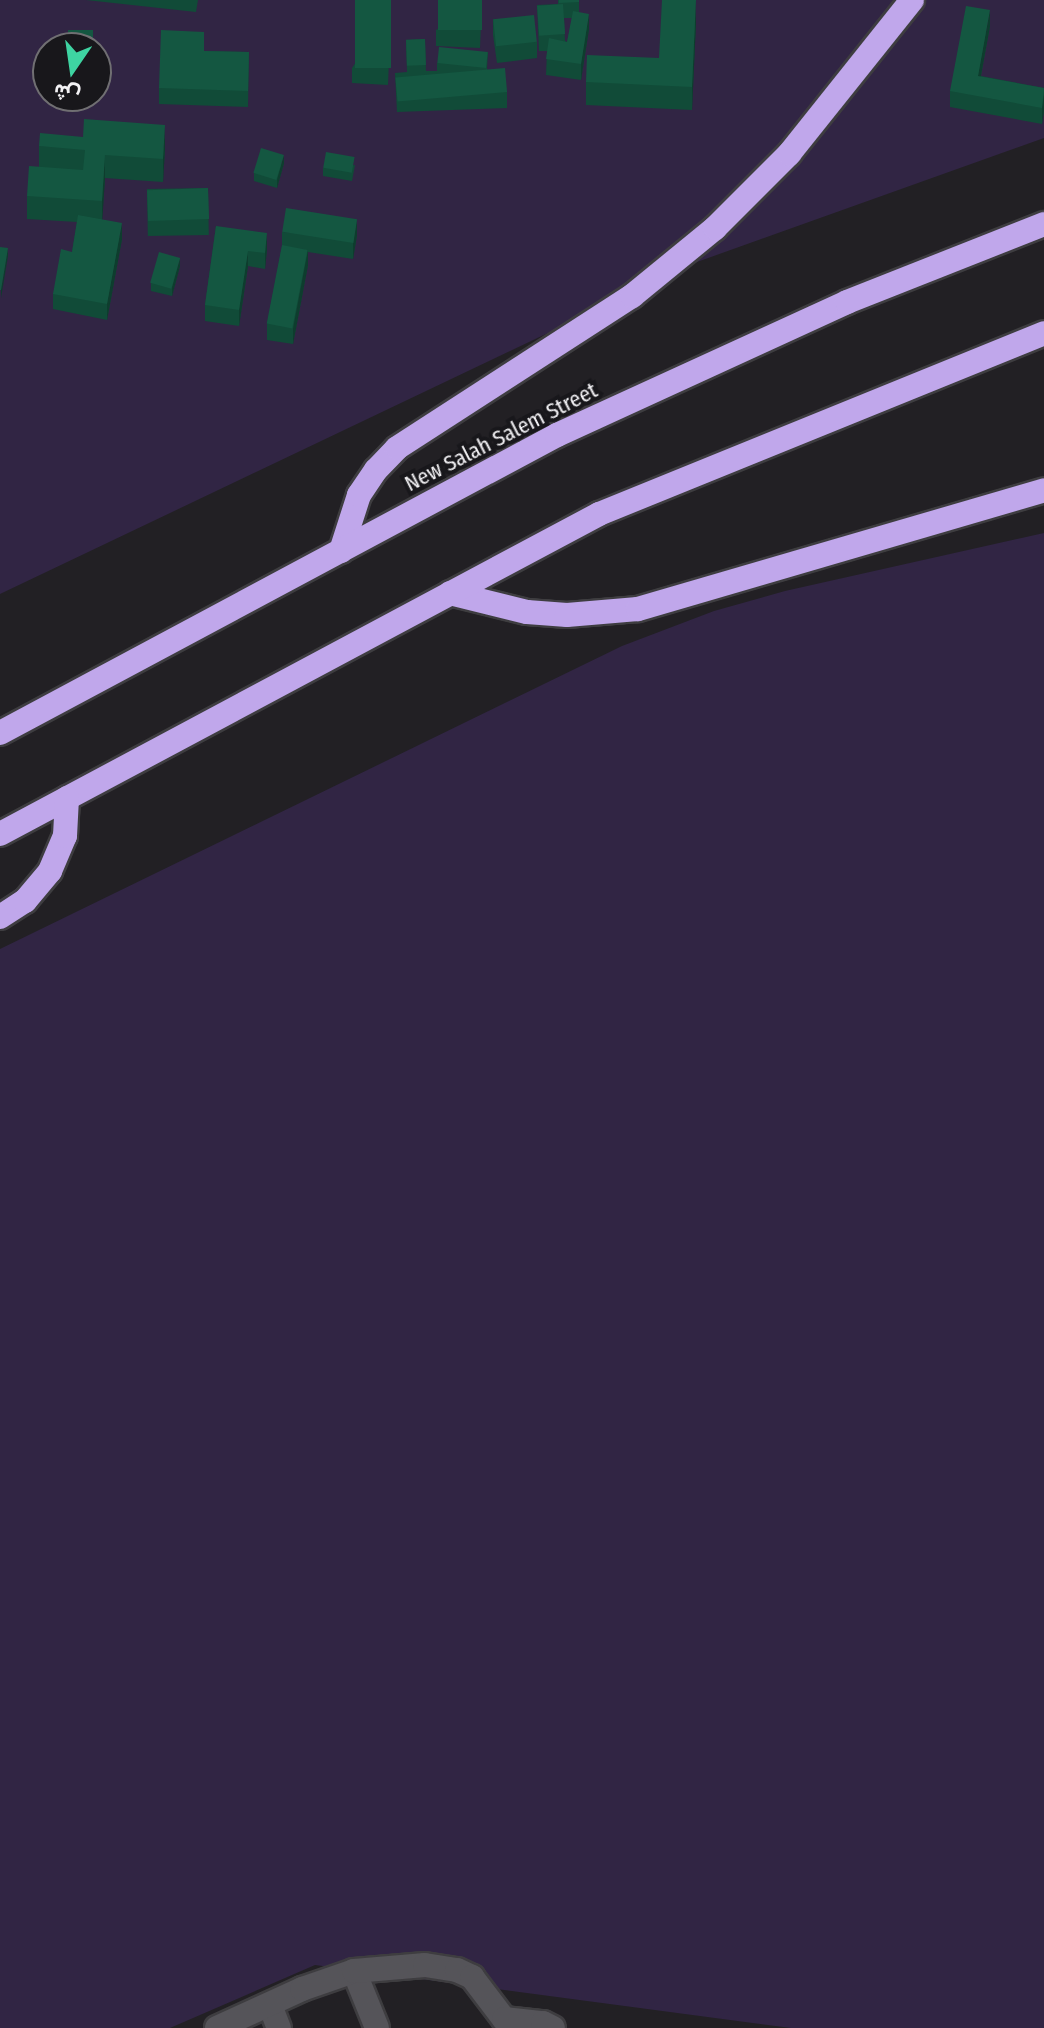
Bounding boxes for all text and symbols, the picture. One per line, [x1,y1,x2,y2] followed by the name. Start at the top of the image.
[32,32,112,112] north arrow
[51,78,83,110] text: ش
[400,377,602,497] street label: New Salah Salem Street

